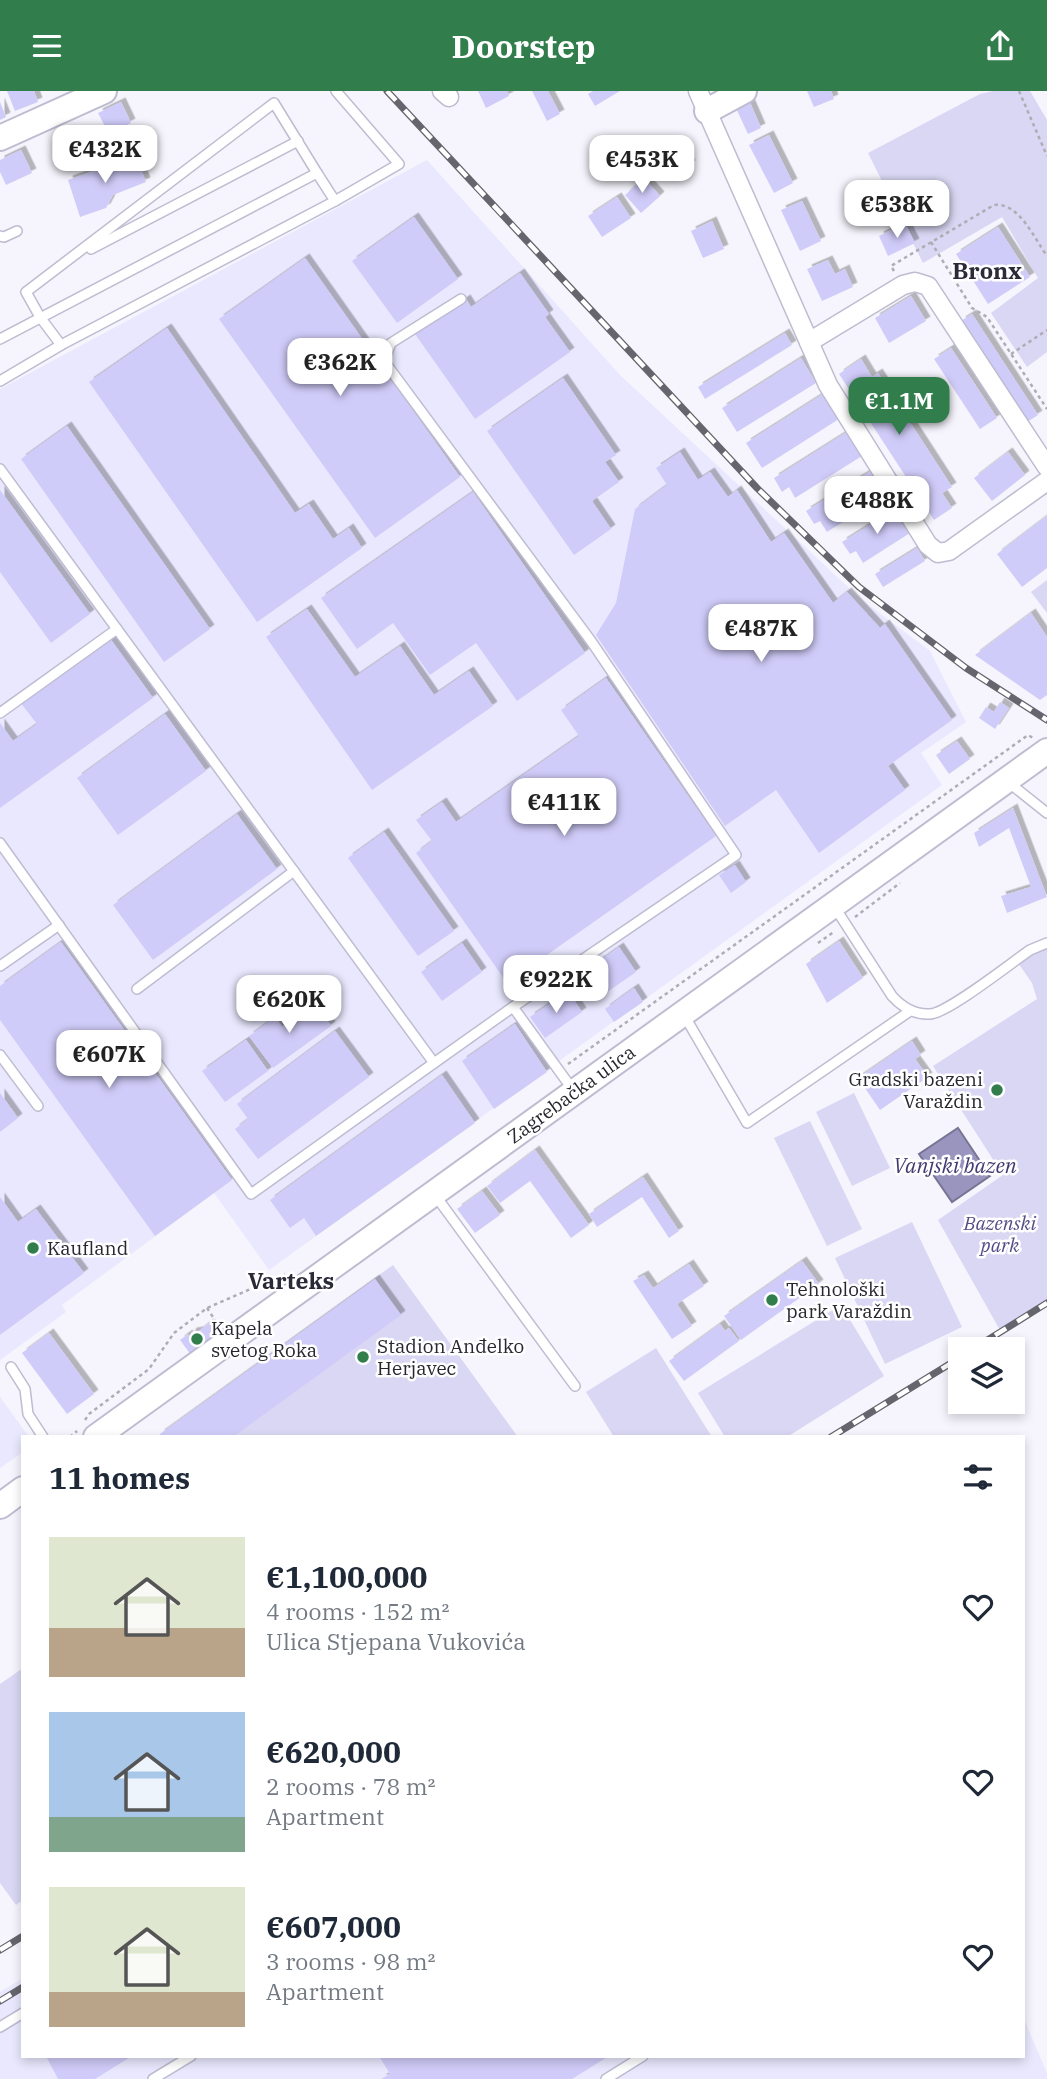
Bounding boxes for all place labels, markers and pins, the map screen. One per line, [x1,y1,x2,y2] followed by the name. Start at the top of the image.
[56,125,154,185] pin: €432K
[593,135,691,195] pin: €453K
[848,181,946,240] pin: €538K
[291,338,389,398] pin: €362K
[850,377,948,437] pin: €1.1M
[828,477,926,536] pin: €488K
[712,605,810,664] pin: €487K
[515,779,613,838] pin: €411K
[507,955,605,1015] pin: €922K
[240,975,338,1035] pin: €620K
[60,1031,158,1090] pin: €607K
[848,1067,983,1113] place label: Gradski bazeni Varaždin
[989,1082,1005,1098] marker: Gradski bazeni Varaždin
[47,1236,128,1260] place label: Kaufland
[25,1240,41,1256] marker: Kaufland
[786,1277,912,1323] place label: Tehnološki park Varaždin
[764,1292,780,1308] marker: Tehnološki park Varaždin
[211,1316,317,1362] place label: Kapela svetog Roka
[189,1331,205,1347] marker: Kapela svetog Roka
[377,1334,524,1380] place label: Stadion Anđelko Herjavec
[355,1349,371,1365] marker: Stadion Anđelko Herjavec

